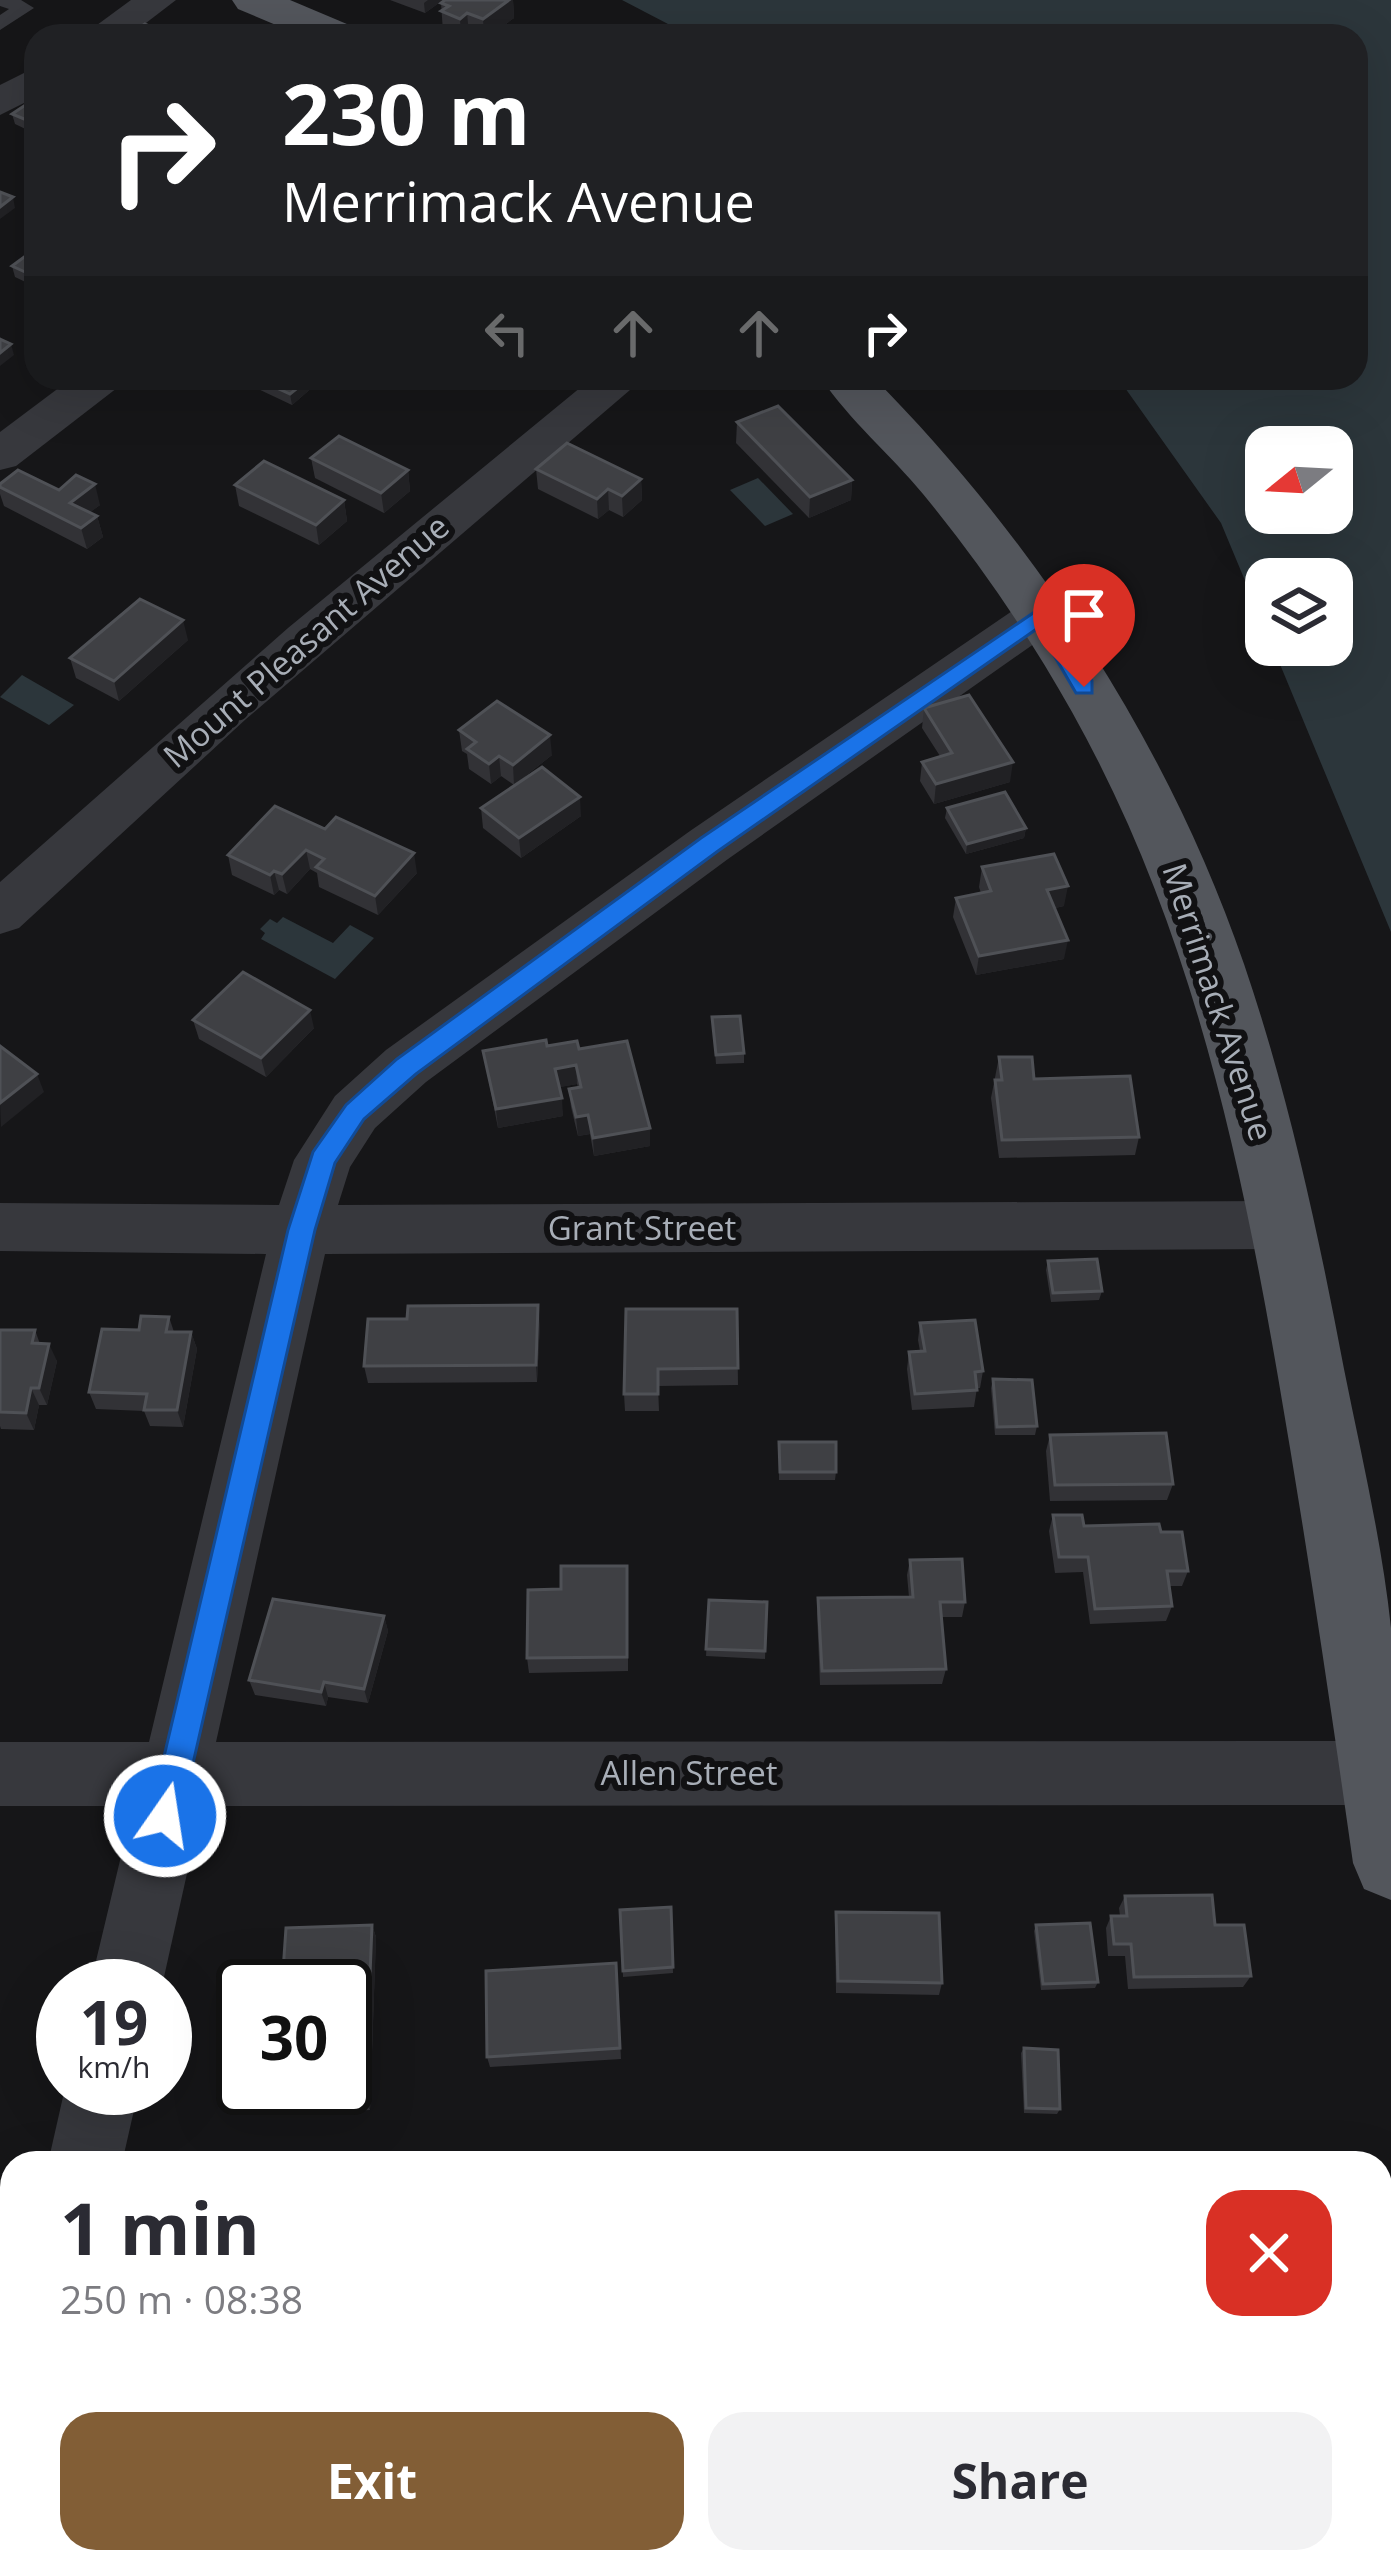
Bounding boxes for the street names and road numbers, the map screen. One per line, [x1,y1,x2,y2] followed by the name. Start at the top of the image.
[153,504,458,777] street label: Mount Pleasant Avenue
[1152,857,1285,1146] street label: Merrimack Avenue
[548,1205,736,1250] street label: Grant Street
[600,1750,778,1795] street label: Allen Street

